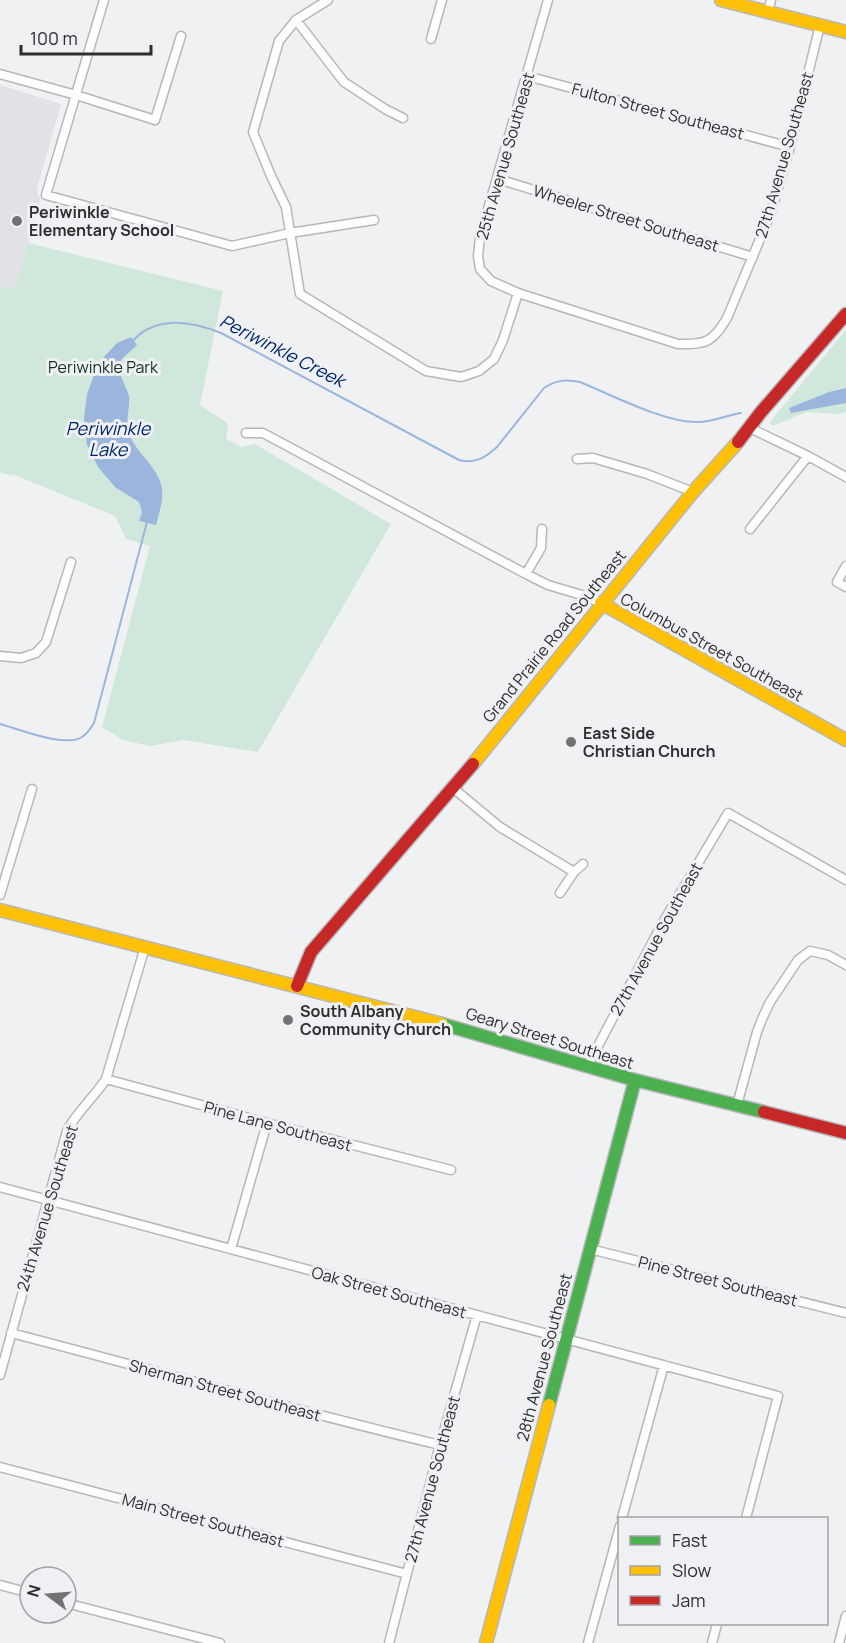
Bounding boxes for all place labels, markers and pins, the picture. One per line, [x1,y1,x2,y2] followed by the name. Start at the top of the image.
[29,201,174,241] place label: Periwinkle Elementary School
[10,214,24,228] marker: Periwinkle Elementary School
[583,722,715,762] place label: East Side Christian Church
[564,735,578,749] marker: East Side Christian Church
[300,1000,451,1040] place label: South Albany Community Church
[281,1013,295,1027] marker: South Albany Community Church

